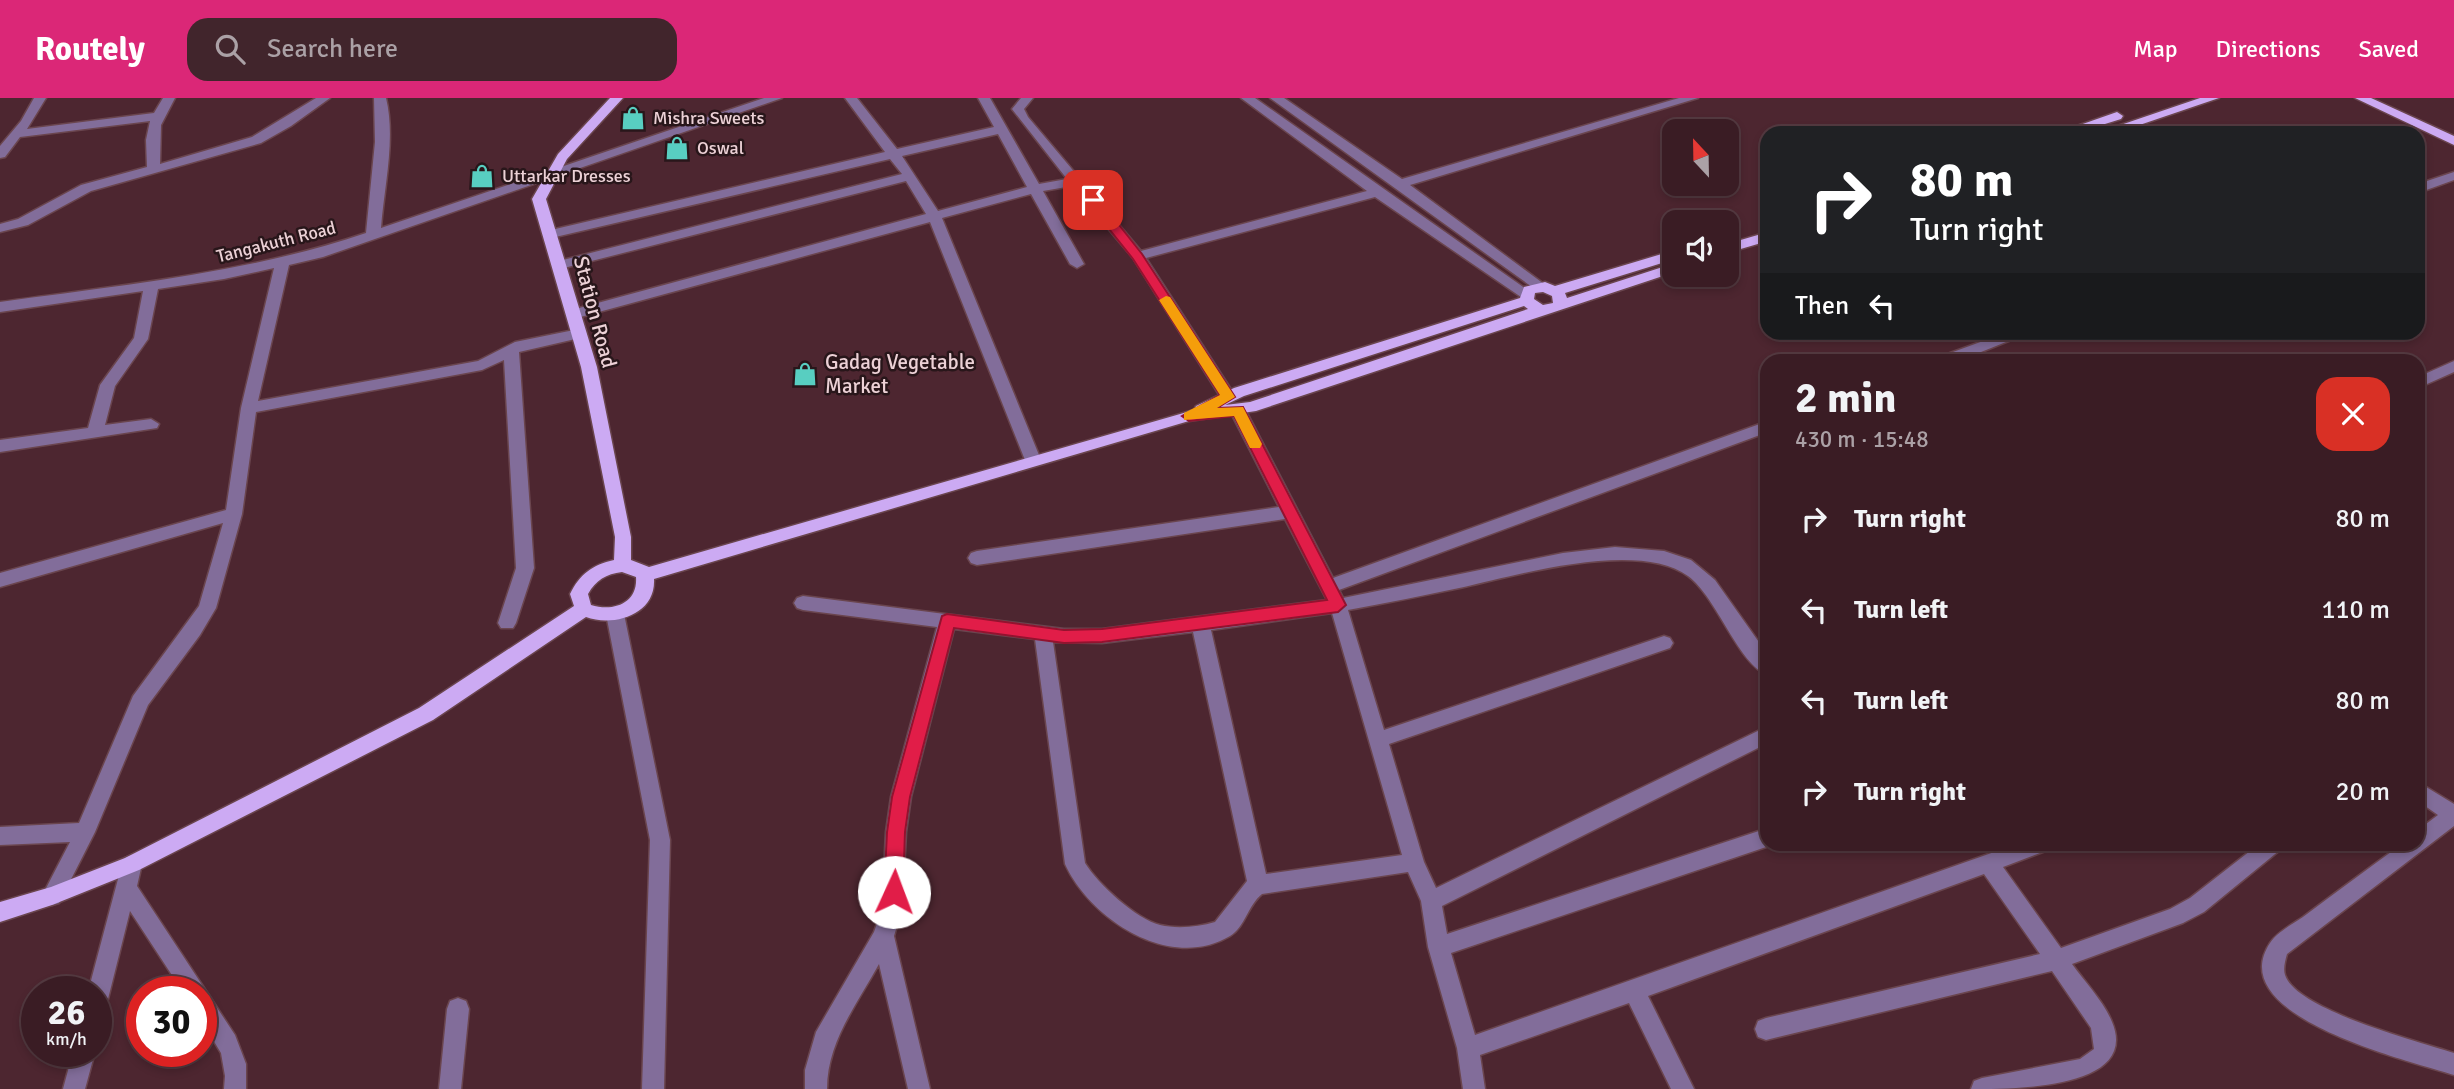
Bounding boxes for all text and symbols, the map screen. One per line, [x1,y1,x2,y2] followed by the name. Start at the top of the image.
[187,18,677,81] search box
[35,29,145,70] text: Routely
[211,30,249,68] icon: search
[267,33,398,65] text: Search here
[2133,34,2178,64] text: Map
[2216,34,2321,64] text: Directions
[2359,34,2419,64] text: Saved
[619,104,647,132] shop icon: Mishra Sweets
[653,107,764,129] place label: Mishra Sweets
[1662,119,1740,196] north arrow
[1662,119,1739,287] map controls
[663,134,691,162] shop icon: Oswal
[697,137,744,159] place label: Oswal
[1910,150,2013,210] text: 80 m
[1795,154,1886,245] icon: right
[468,162,496,190] shop icon: Uttarkar Dresses
[502,165,631,187] place label: Uttarkar Dresses
[1063,170,1123,230] pin
[1074,181,1112,219] icon: arrive
[1662,210,1739,287] button: sound
[1910,210,2043,249] text: Turn right
[214,217,338,267] street label: Tangakuth Road
[568,253,622,371] street label: Station Road
[1863,287,1901,325] icon: left
[1795,290,1849,322] text: Then
[825,349,975,399] place label: Gadag Vegetable Market
[791,360,819,388] shop icon: Gadag Vegetable Market
[1795,373,1896,424] text: 2 min
[2316,377,2390,451] button: close
[1795,425,1929,454] text: 430 m · 15:48
[1795,500,1833,538] icon: right
[1854,503,1966,535] text: Turn right
[2335,503,2390,535] text: 80 m
[1795,591,1833,629] icon: left
[1854,594,1948,626] text: Turn left
[2321,594,2390,626] text: 110 m
[1795,682,1833,720] icon: left
[1854,685,1948,717] text: Turn left
[2335,685,2390,717] text: 80 m
[1795,773,1833,811] icon: right
[1854,776,1966,808] text: Turn right
[2335,776,2390,808] text: 20 m
[857,855,931,929] position arrow
[126,976,217,1067] speed limit sign: 30
[48,991,85,1034] text: 26
[46,1028,87,1050] text: km/h

